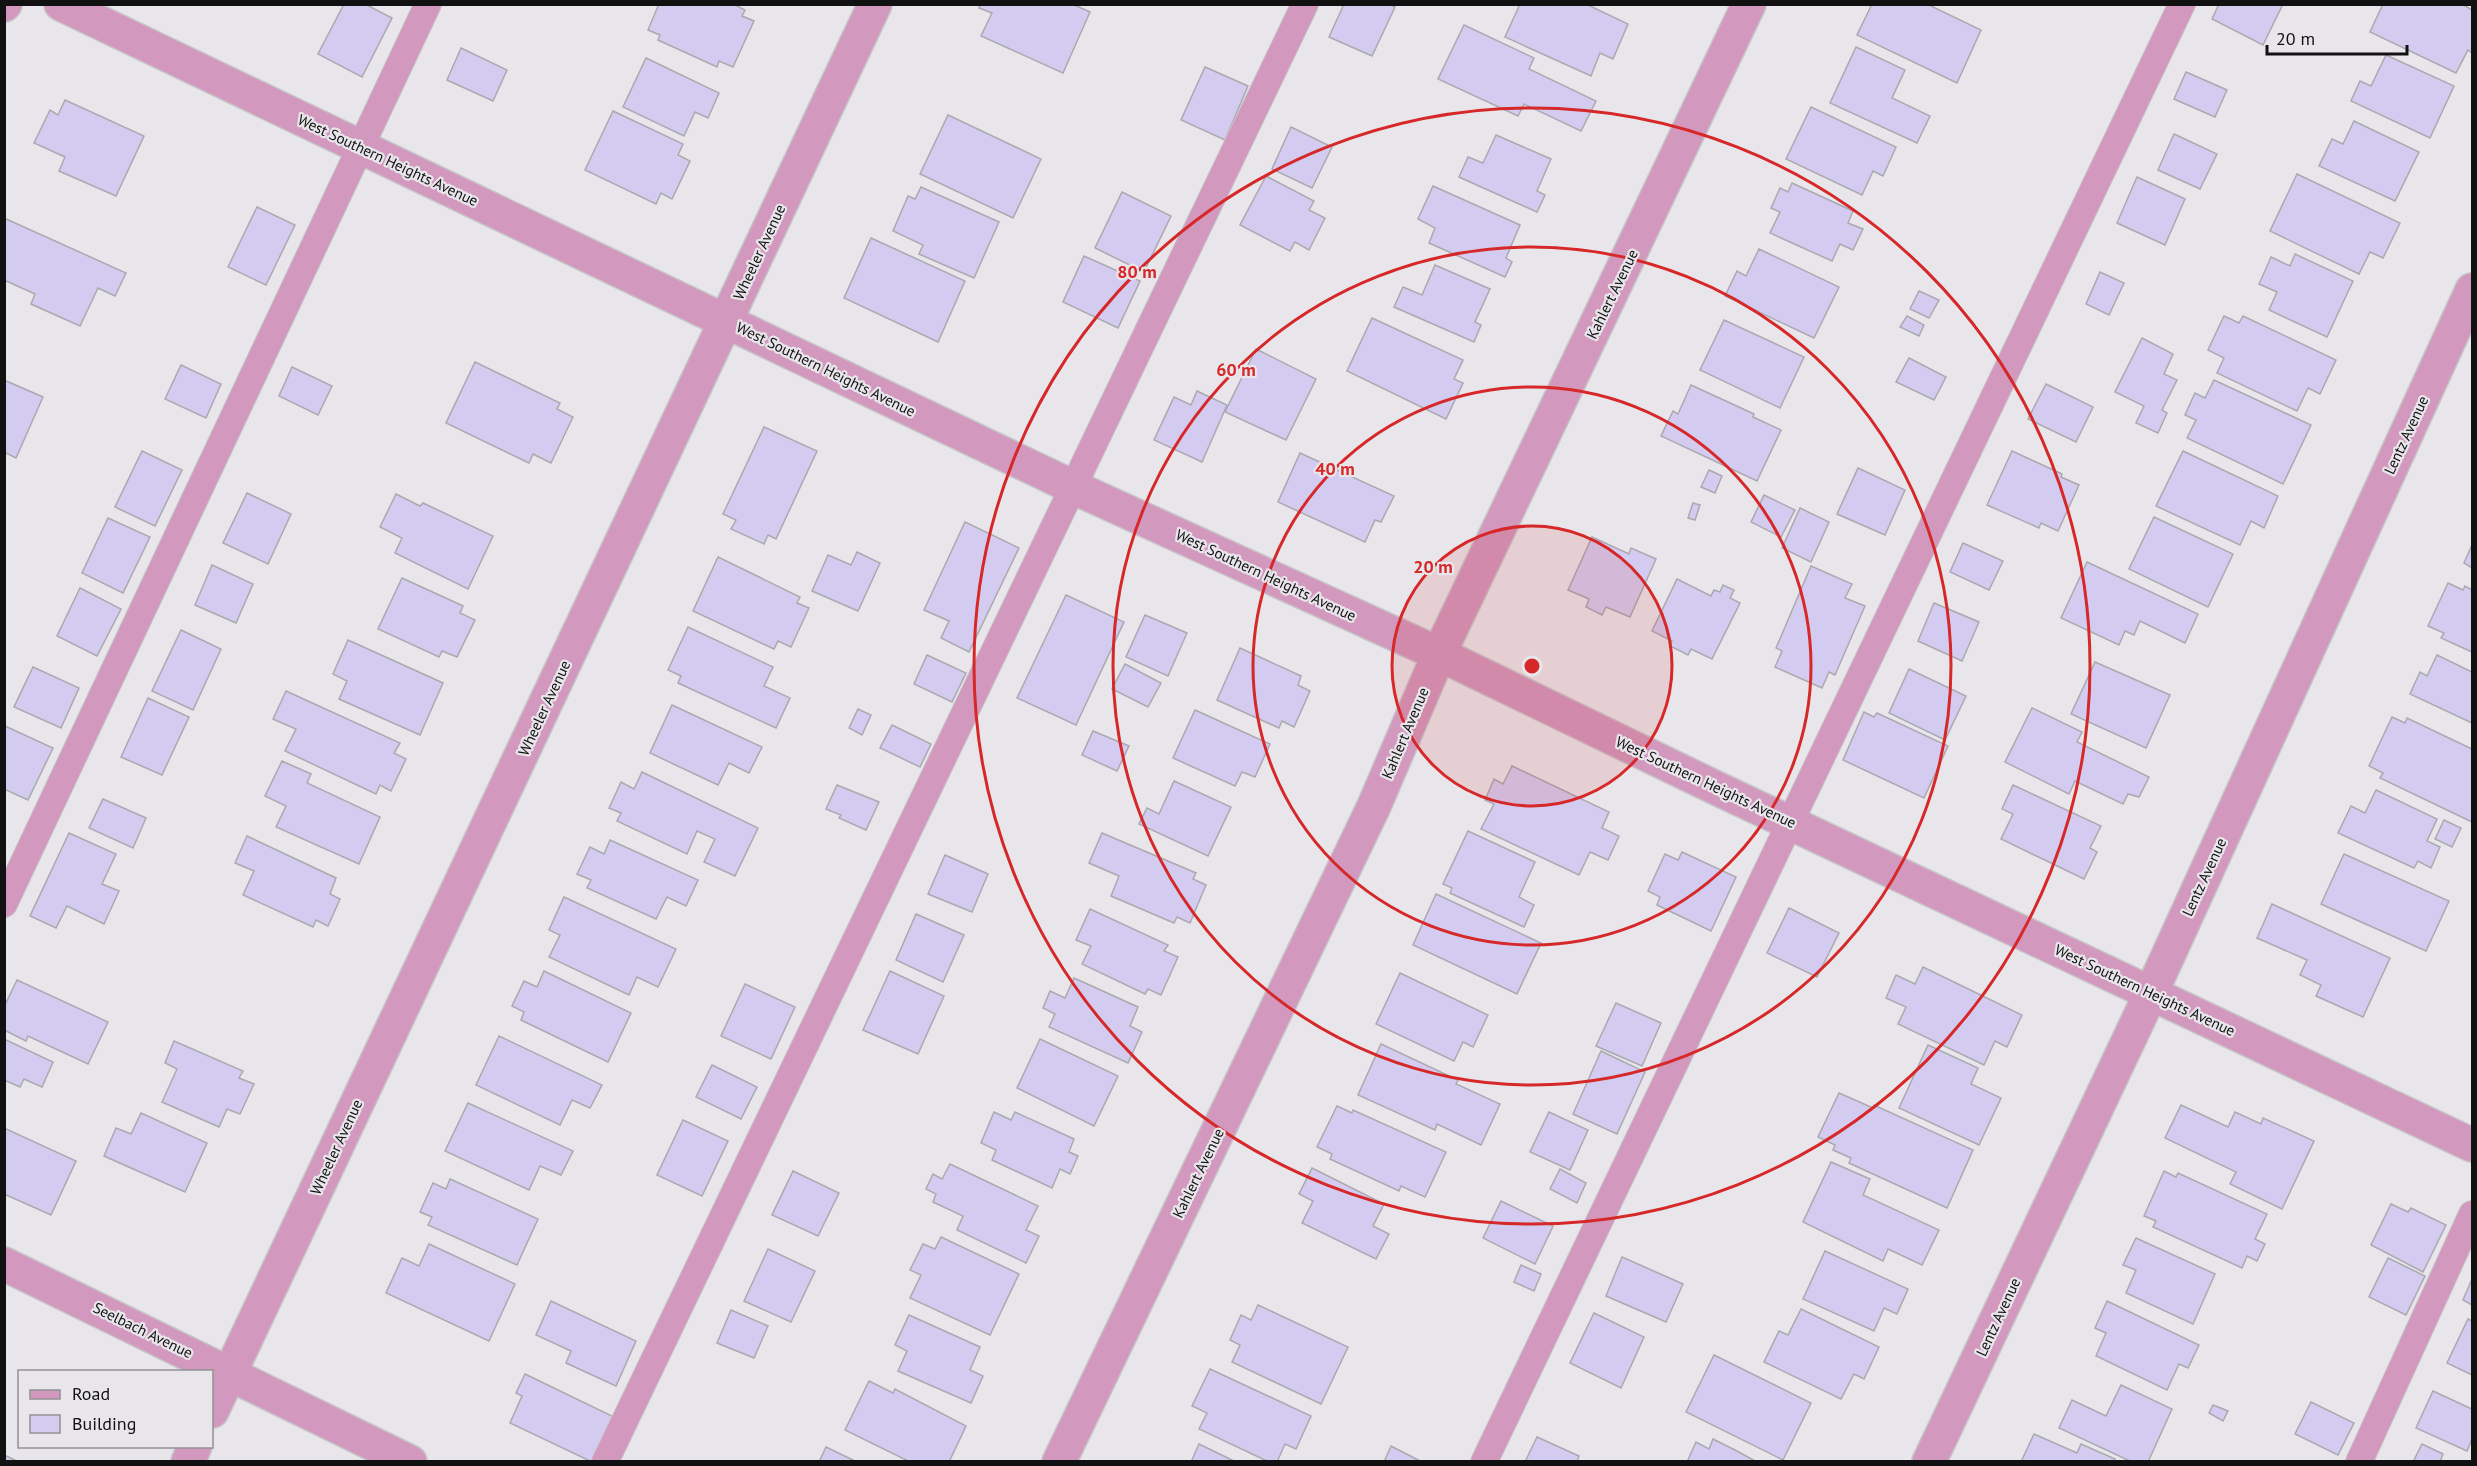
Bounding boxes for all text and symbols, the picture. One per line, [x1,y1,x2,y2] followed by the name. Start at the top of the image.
[2267,18,2406,56] scale bar
[2276,27,2315,50] text: 20 m
[295,110,481,210] street label: West Southern Heights Avenue
[729,201,789,303] street label: Wheeler Avenue
[1582,246,1642,342] street label: Kahlert Avenue
[1117,260,1157,283] text: 80 m
[733,317,919,421] street label: West Southern Heights Avenue
[1216,358,1256,381] text: 60 m
[2380,393,2432,477] street label: Lentz Avenue
[1315,457,1355,480] text: 40 m
[1173,525,1359,625] street label: West Southern Heights Avenue
[1413,555,1453,578] text: 20 m
[1522,656,1542,676] centre of rings
[514,657,574,759] street label: Wheeler Avenue
[1377,684,1433,782] street label: Kahlert Avenue
[1613,732,1799,832] street label: West Southern Heights Avenue
[2178,835,2230,919] street label: Lentz Avenue
[2052,940,2238,1040] street label: West Southern Heights Avenue
[306,1096,366,1198] street label: Wheeler Avenue
[1168,1125,1228,1221] street label: Kahlert Avenue
[1972,1275,2024,1359] street label: Lentz Avenue
[90,1298,196,1362] street label: Seelbach Avenue
[18,1370,213,1448] legend
[72,1382,110,1405] text: Road
[72,1412,136,1435] text: Building

